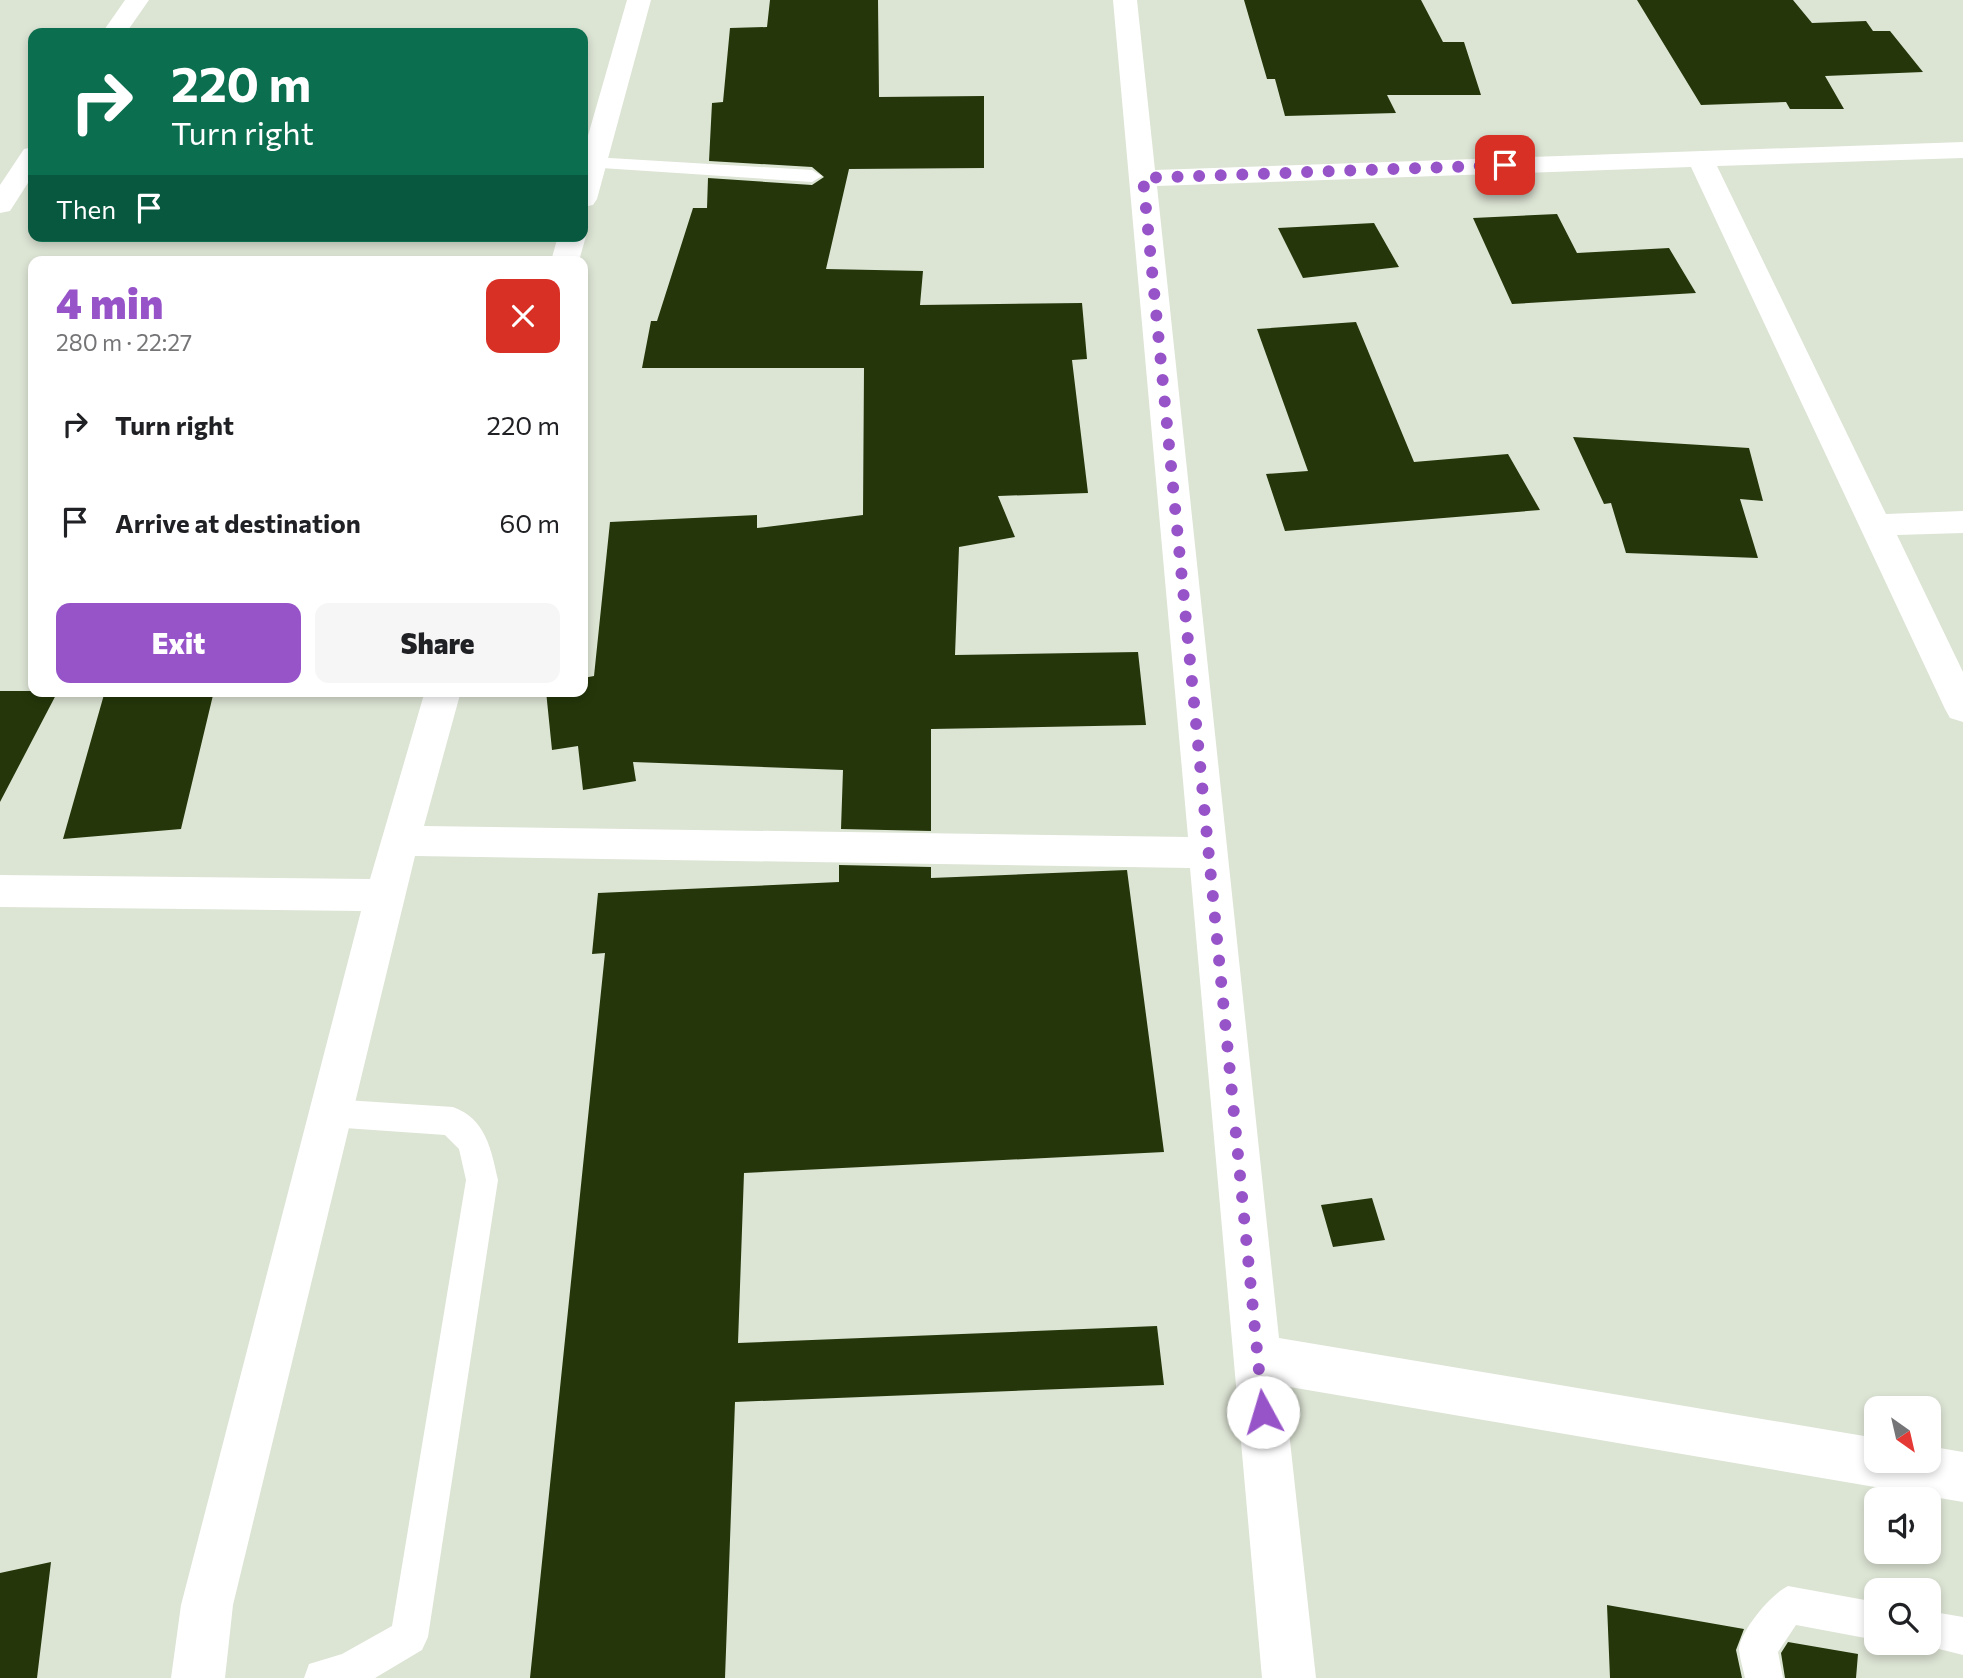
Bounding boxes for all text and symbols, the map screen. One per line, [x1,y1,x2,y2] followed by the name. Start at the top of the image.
[171,52,311,112] text: 220 m
[56,56,147,147] icon: right
[171,112,314,152] text: Turn right
[1475,135,1535,195] pin
[1486,146,1524,184] icon: arrive
[130,189,168,227] icon: arrive
[56,193,116,224] text: Then
[56,276,163,328] text: 4 min
[486,279,560,353] button: close
[56,328,192,356] text: 280 m · 22:27
[56,405,94,443] icon: right
[115,409,234,440] text: Turn right
[487,409,560,440] text: 220 m
[56,503,94,541] icon: arrive
[115,507,361,538] text: Arrive at destination
[500,507,560,538] text: 60 m
[56,603,301,683] button: Exit
[315,603,560,683] button: Share
[1226,1375,1300,1449] position arrow
[1864,1396,1941,1474] north arrow
[1864,1396,1941,1655] map controls
[1864,1487,1941,1564] button: sound
[1864,1578,1941,1655] button: search

